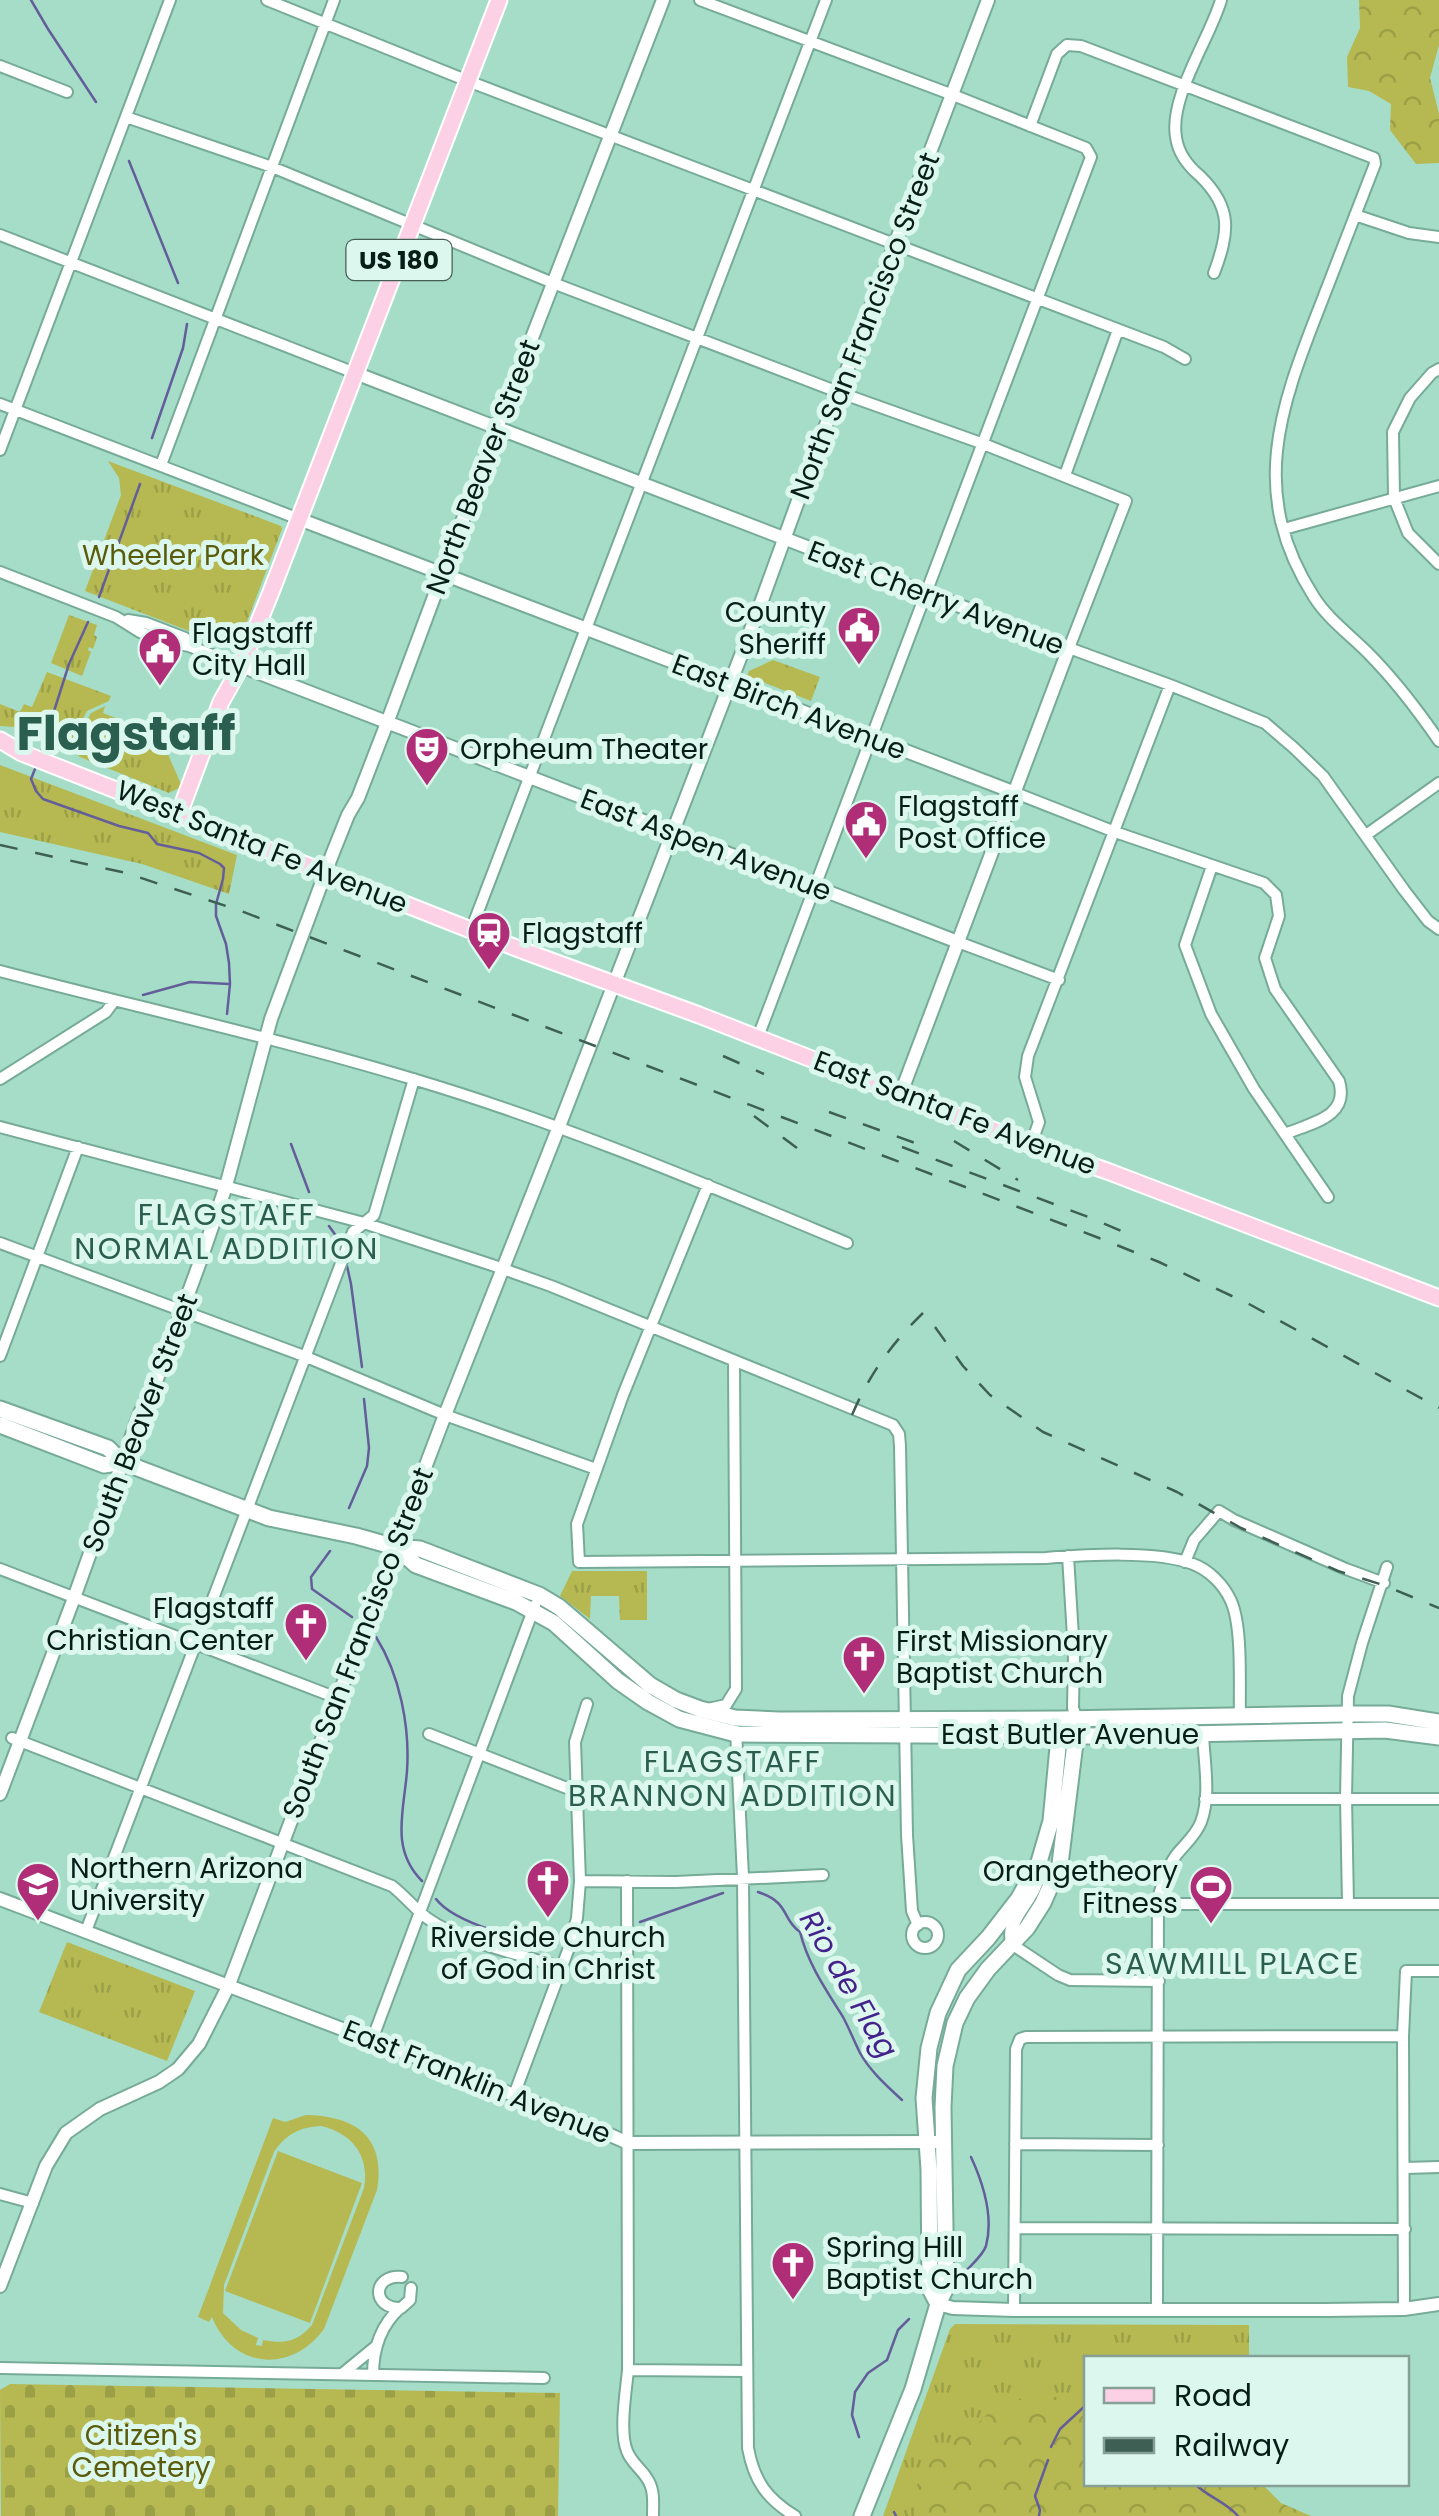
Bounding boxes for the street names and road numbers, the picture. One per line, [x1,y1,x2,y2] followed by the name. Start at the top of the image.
[781,147,949,505] street label: North San Francisco Street
[346,240,452,280] road number: US 180
[416,334,550,600] street label: North Beaver Street
[802,531,1070,665] street label: East Cherry Avenue
[666,644,912,770] street label: East Birch Avenue
[111,771,413,923] street label: West Santa Fe Avenue
[575,779,837,911] street label: East Aspen Avenue
[808,1041,1102,1185] street label: East Santa Fe Avenue
[73,1288,207,1558] street label: South Beaver Street
[273,1462,443,1824] street label: South San Francisco Street
[941,1715,1199,1754] street label: East Butler Avenue
[337,2010,617,2154] street label: East Franklin Avenue

